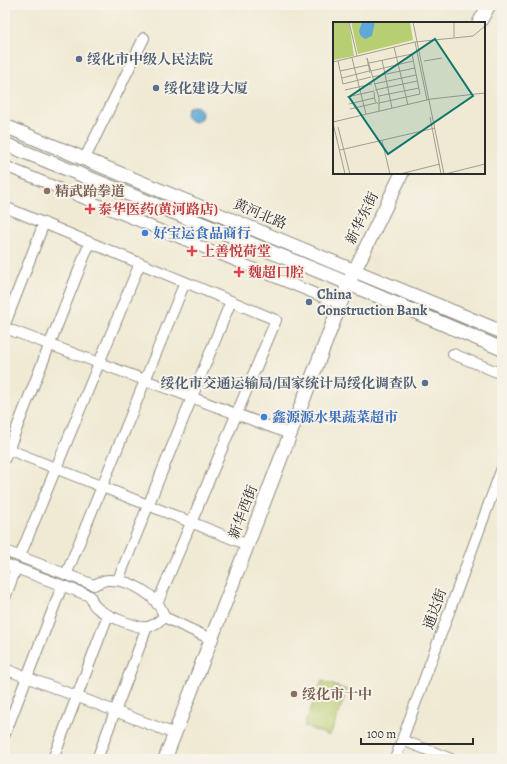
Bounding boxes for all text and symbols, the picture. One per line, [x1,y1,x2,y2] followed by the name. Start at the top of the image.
[333,22,485,174] inset map
[87,50,213,69] place label: 绥化市中级人民法院
[74,54,84,64] marker: 绥化市中级人民法院
[164,79,248,98] place label: 绥化建设大厦
[151,83,161,93] marker: 绥化建设大厦
[55,182,125,201] place label: 精武跆拳道
[42,186,52,196] marker: 精武跆拳道
[341,189,383,247] street label: 新华东街
[231,194,289,234] street label: 黄河北路
[98,200,218,219] place label: 泰华医药(黄河路店)
[85,204,95,214] marker: 泰华医药(黄河路店)
[153,224,251,243] place label: 好宝运食品商行
[140,228,150,238] marker: 好宝运食品商行
[201,242,271,261] place label: 上善悦荷堂
[186,245,198,257] marker: 上善悦荷堂
[248,263,304,282] place label: 魏超口腔
[233,266,245,278] marker: 魏超口腔
[317,285,428,320] place label: China Construction Bank
[304,297,314,307] marker: China Construction Bank
[160,374,417,393] place label: 绥化市交通运输局/国家统计局绥化调查队
[420,378,430,388] marker: 绥化市交通运输局/国家统计局绥化调查队
[272,408,398,427] place label: 鑫源源水果蔬菜超市
[259,412,269,422] marker: 鑫源源水果蔬菜超市
[224,482,262,542] street label: 新华西街
[419,586,451,632] street label: 通达街
[302,685,372,704] place label: 绥化市十中
[289,689,299,699] marker: 绥化市十中
[361,720,473,746] scale bar
[367,726,396,742] text: 100 m

